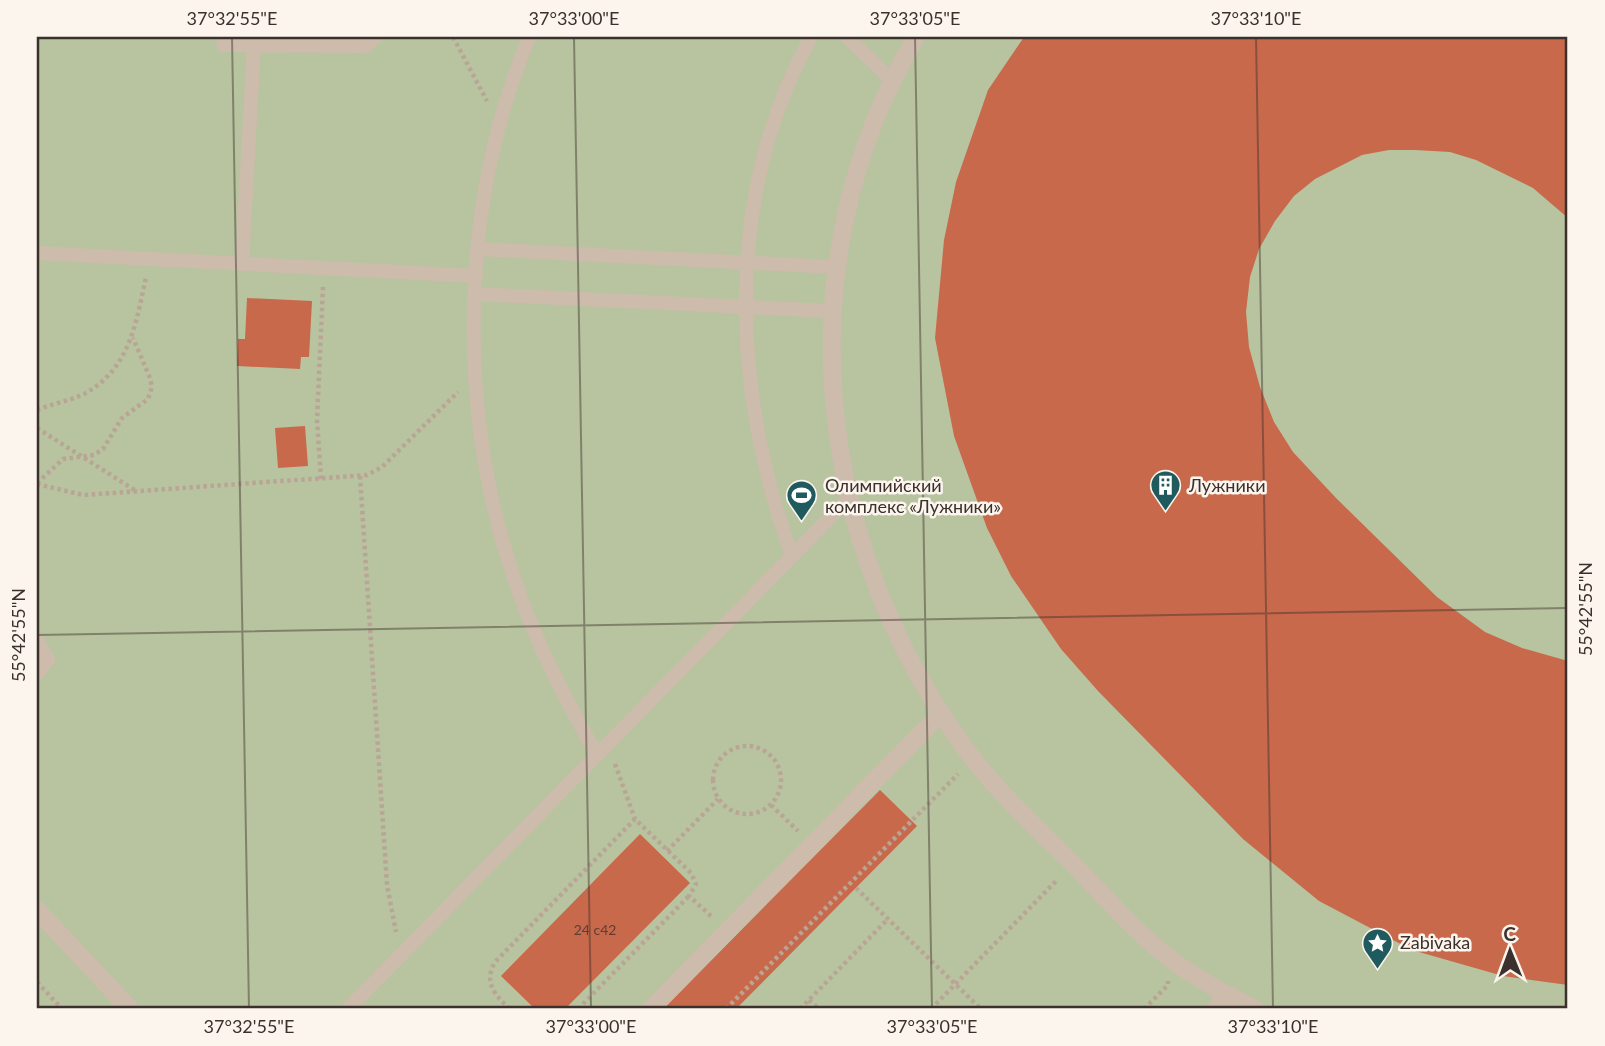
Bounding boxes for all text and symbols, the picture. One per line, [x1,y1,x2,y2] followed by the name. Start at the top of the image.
[187,7,277,29] text: 37°32'55"E
[529,7,619,29] text: 37°33'00"E
[870,7,960,29] text: 37°33'05"E
[1211,7,1301,29] text: 37°33'10"E
[1149,469,1183,513] building icon: Лужники
[825,474,1001,517] place label: Олимпийский комплекс «Лужники»
[1188,474,1266,496] place label: Лужники
[785,479,819,523] sports icon: Олимпийский комплекс «Лужники»
[1574,562,1596,656] text: 55°42'55"N
[7,588,29,682] text: 55°42'55"N
[1476,916,1546,986] north arrow
[574,921,616,938] house number: 24 с42
[1503,922,1517,945] text: С
[1360,926,1394,970] place icon: Zabivaka
[1400,931,1470,953] place label: Zabivaka
[204,1015,294,1037] text: 37°32'55"E
[546,1015,636,1037] text: 37°33'00"E
[887,1015,977,1037] text: 37°33'05"E
[1228,1015,1318,1037] text: 37°33'10"E

